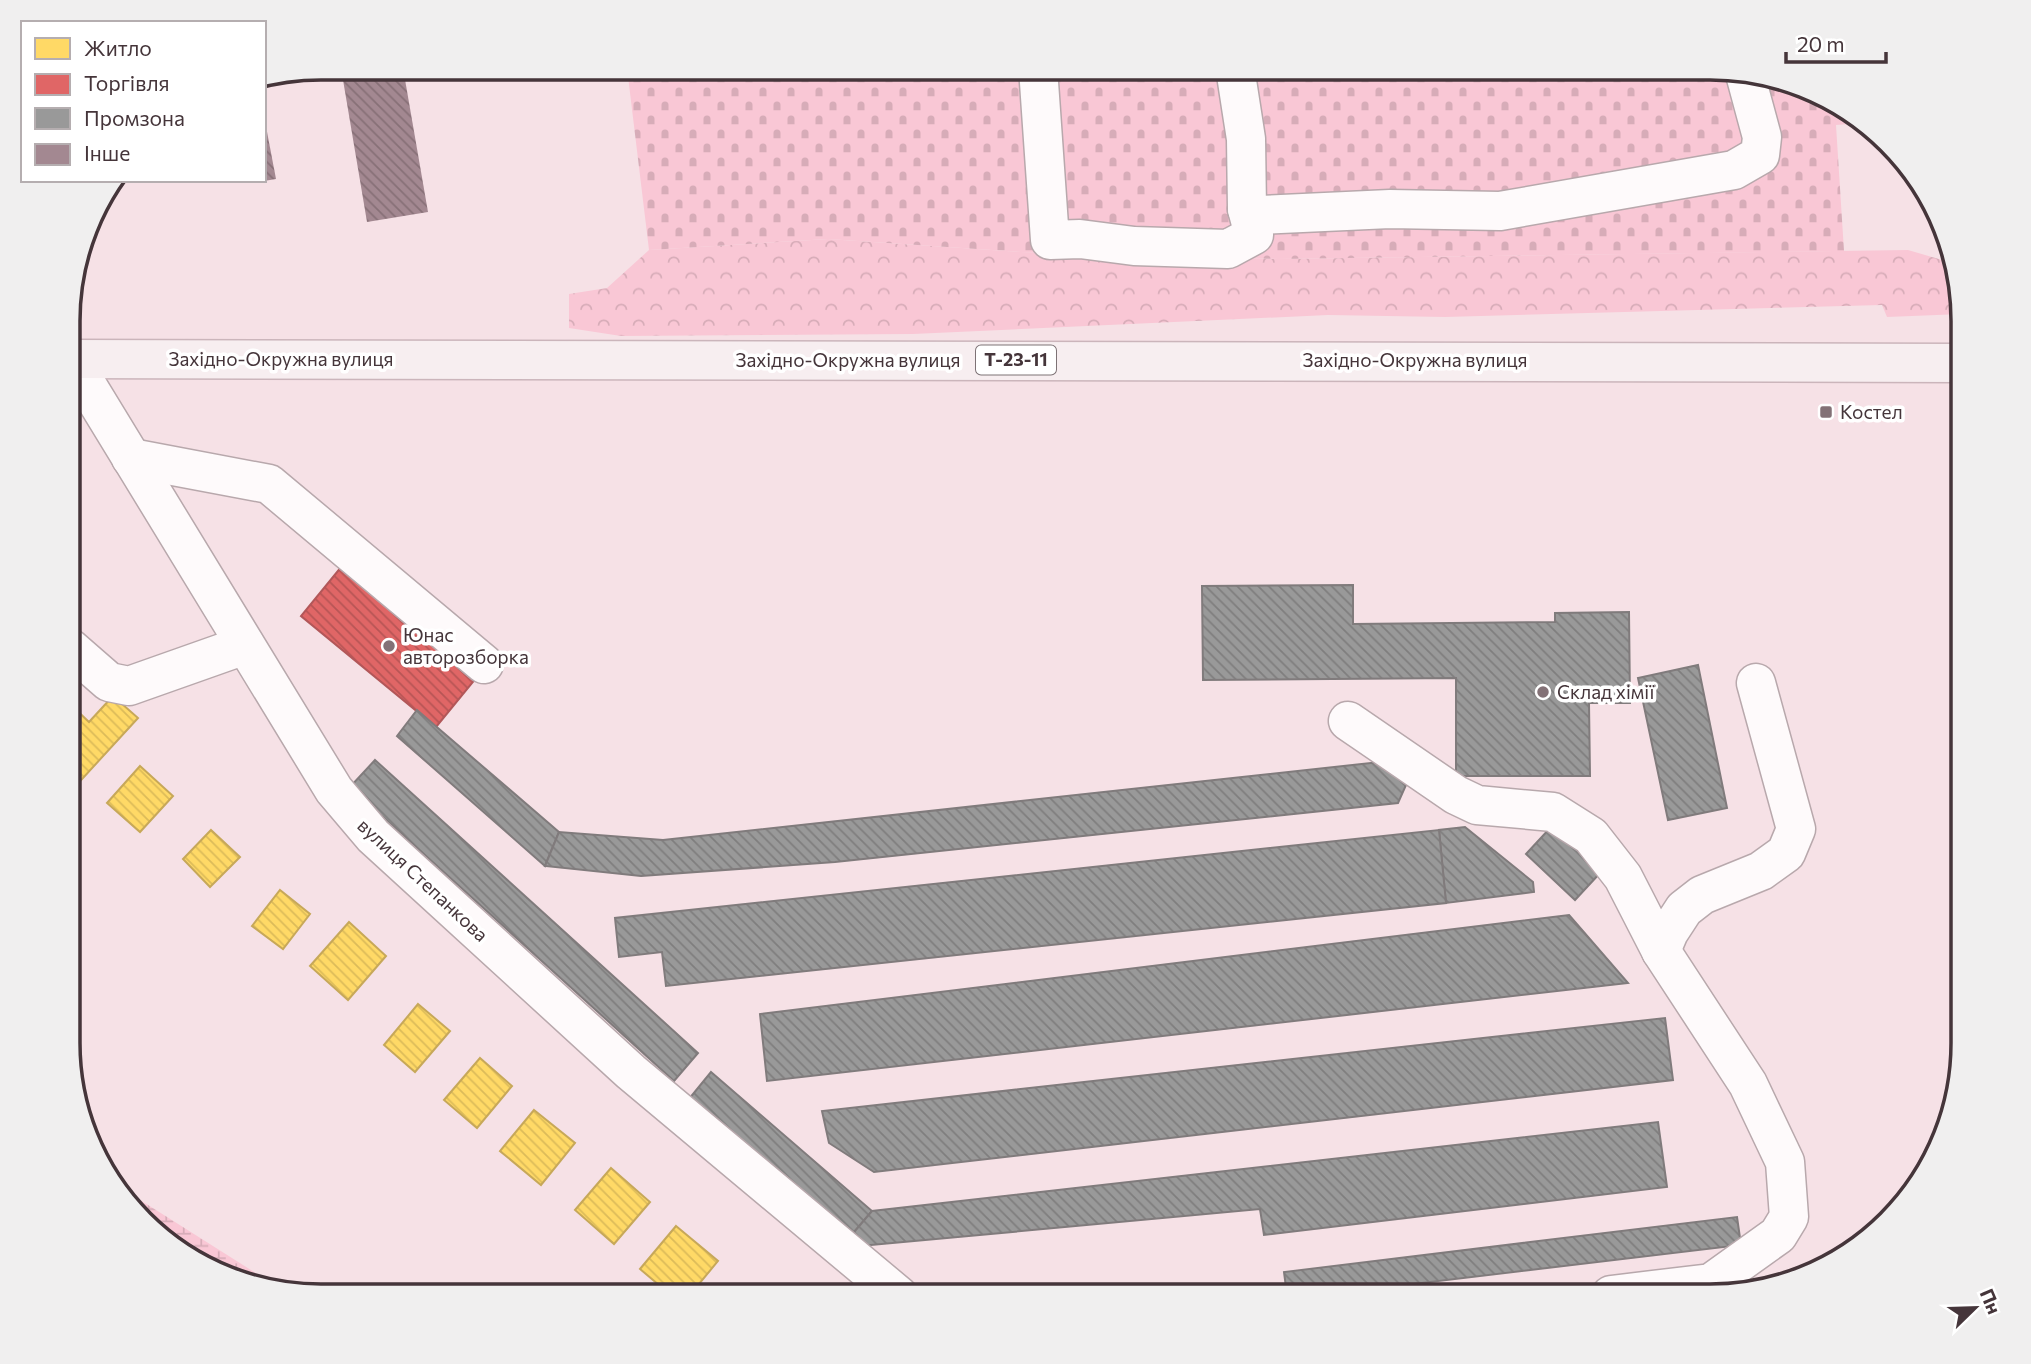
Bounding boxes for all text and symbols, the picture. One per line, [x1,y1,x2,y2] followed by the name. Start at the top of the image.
[21,21,266,182] legend
[1786,21,1886,65] scale bar
[1797,31,1845,56] text: 20 m
[84,35,152,60] text: Житло
[84,70,170,95] text: Торгівля
[84,105,185,130] text: Промзона
[84,140,130,165] text: Інше
[976,346,1056,374] road number: Т-23-11
[169,347,393,370] street label: Західно-Окружна вулиця
[736,348,960,371] street label: Західно-Окружна вулиця
[1303,348,1527,371] street label: Західно-Окружна вулиця
[1840,400,1903,423] place label: Костел
[1818,404,1834,420] marker: Костел
[403,623,529,668] place label: Юнас авторозборка
[381,638,397,654] marker: Юнас авторозборка
[1557,680,1655,703] place label: Склад хімії
[1535,684,1551,700] marker: Склад хімії
[353,813,493,946] street label: вулиця Степанкова
[1940,1273,2010,1343] north arrow
[1976,1285,2007,1317] text: Пн

